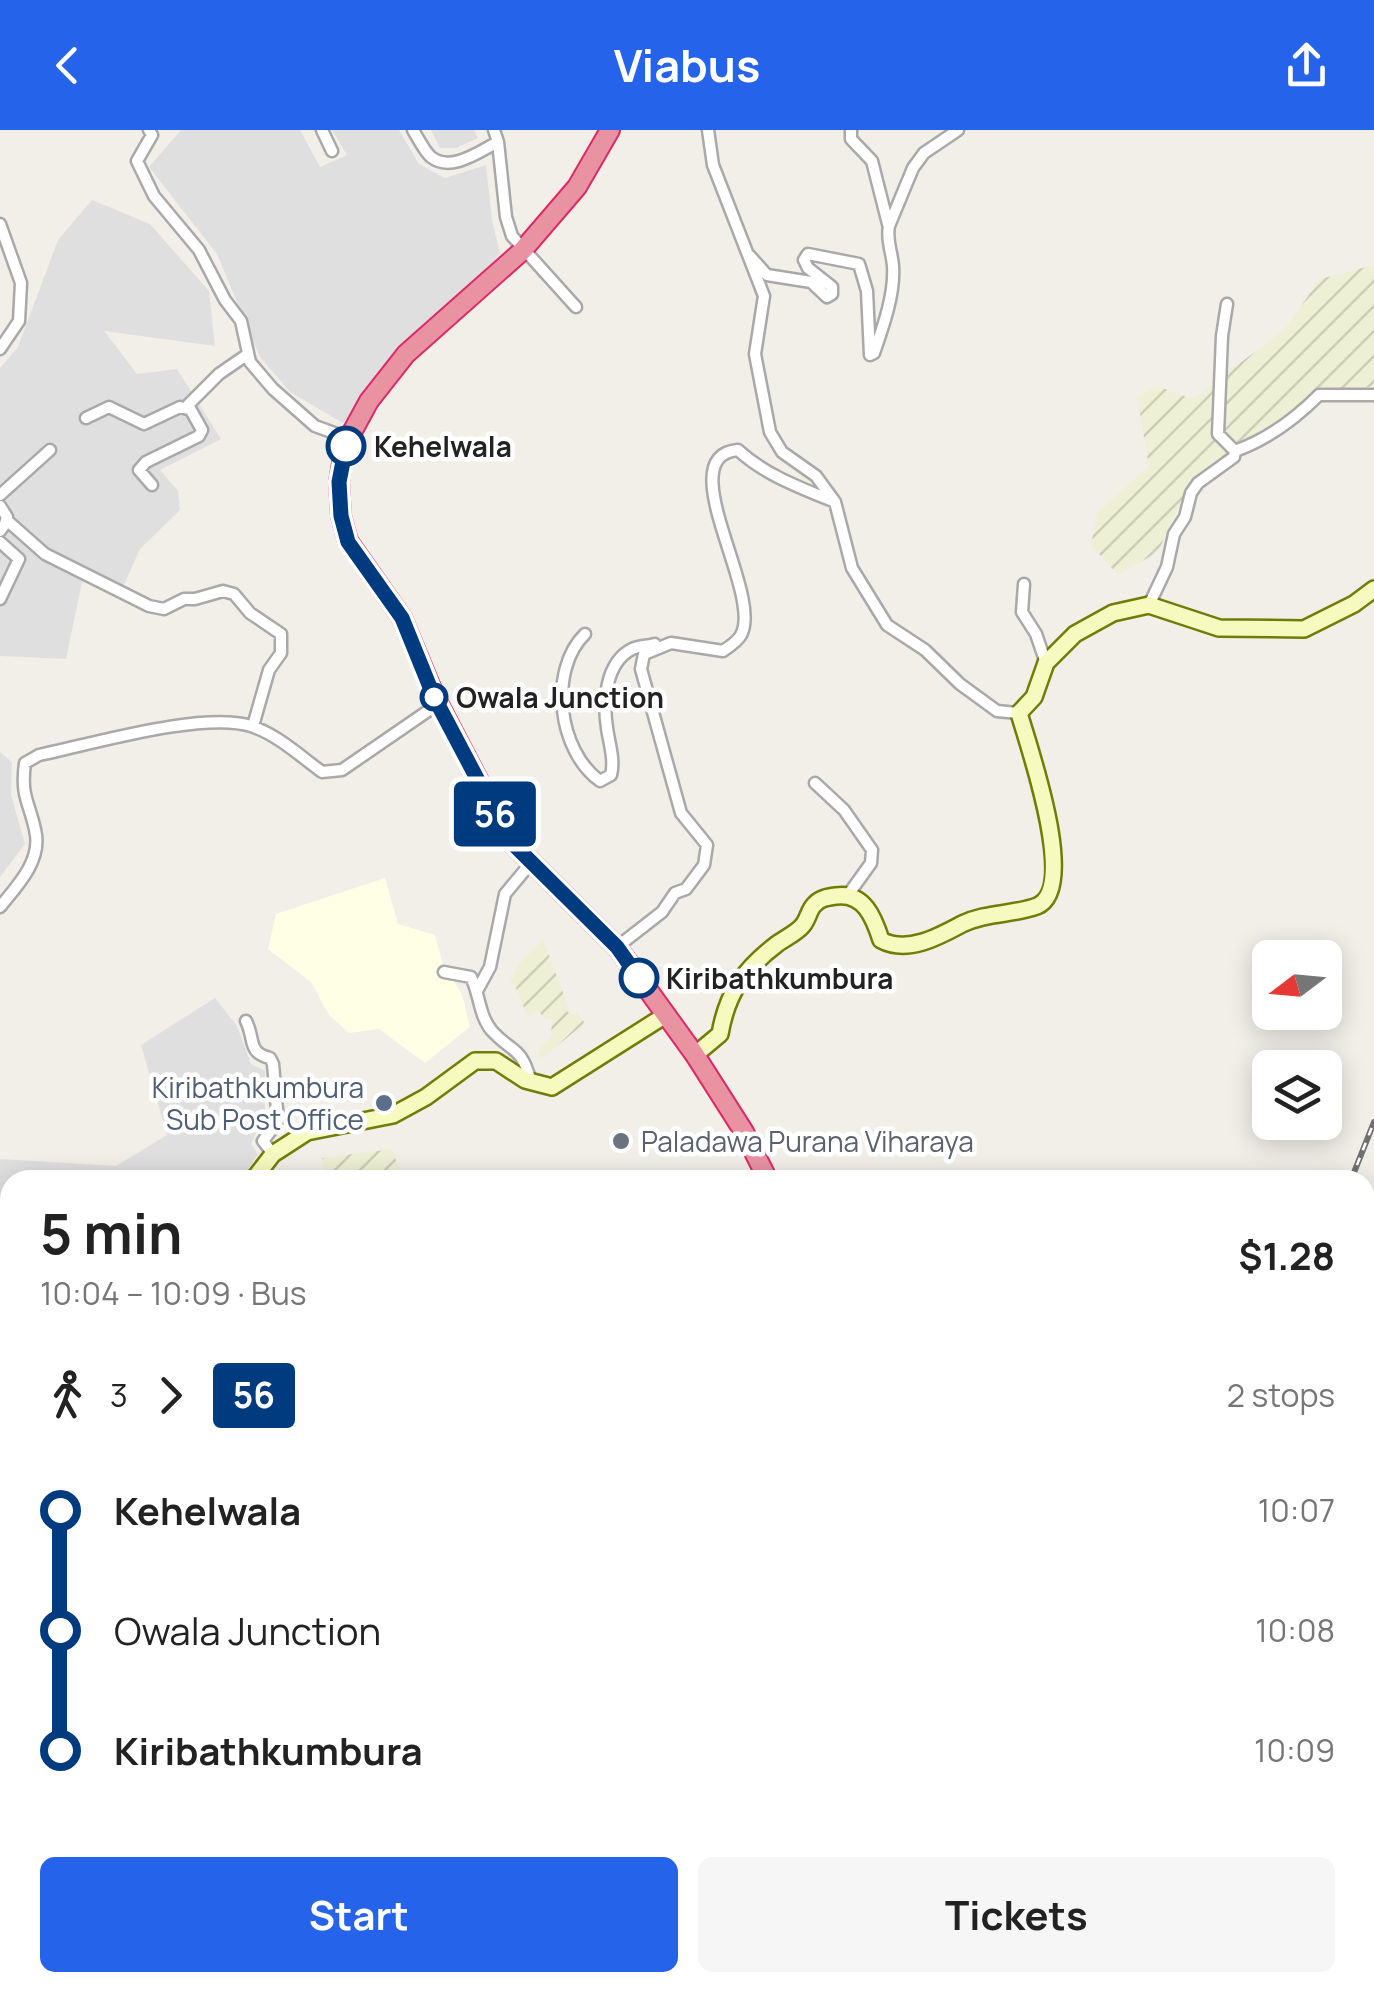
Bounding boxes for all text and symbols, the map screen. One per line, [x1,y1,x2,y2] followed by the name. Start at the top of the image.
[614,34,760,96] text: Viabus
[40,38,95,93] icon: back
[1279,38,1334,93] icon: share
[327,427,365,465] marker: Kehelwala
[374,427,512,465] place label: Kehelwala
[456,678,664,716] place label: Owala Junction
[421,684,447,710] marker: Owala Junction
[450,782,540,846] line badge: 56
[474,790,516,838] text: 56
[1252,940,1342,1030] north arrow
[1252,940,1342,1140] map controls
[620,959,658,997] marker: Kiribathkumbura
[666,959,893,997] place label: Kiribathkumbura
[1252,1050,1342,1140] button: layers
[152,1068,364,1138] place label: Kiribathkumbura Sub Post Office
[373,1092,395,1114] marker: Kiribathkumbura Sub Post Office
[641,1122,974,1160] place label: Paladawa Purana Viharaya
[610,1130,632,1152] marker: Paladawa Purana Viharaya
[40,1195,183,1271] text: 5 min
[1239,1229,1335,1281] text: $1.28
[40,1271,306,1315] text: 10:04 – 10:09 · Bus
[40,1368,95,1423] icon: walk
[143,1368,198,1423] icon: forward
[233,1371,275,1419] text: 56
[110,1373,128,1417] text: 3
[1227,1373,1335,1417] text: 2 stops
[114,1484,301,1536] text: Kehelwala
[1258,1488,1335,1532] text: 10:07
[114,1604,381,1656] text: Owala Junction
[1255,1608,1335,1652] text: 10:08
[114,1724,423,1776] text: Kiribathkumbura
[1254,1728,1335,1772] text: 10:09
[40,1857,678,1972] button: Start
[698,1857,1335,1972] button: Tickets

